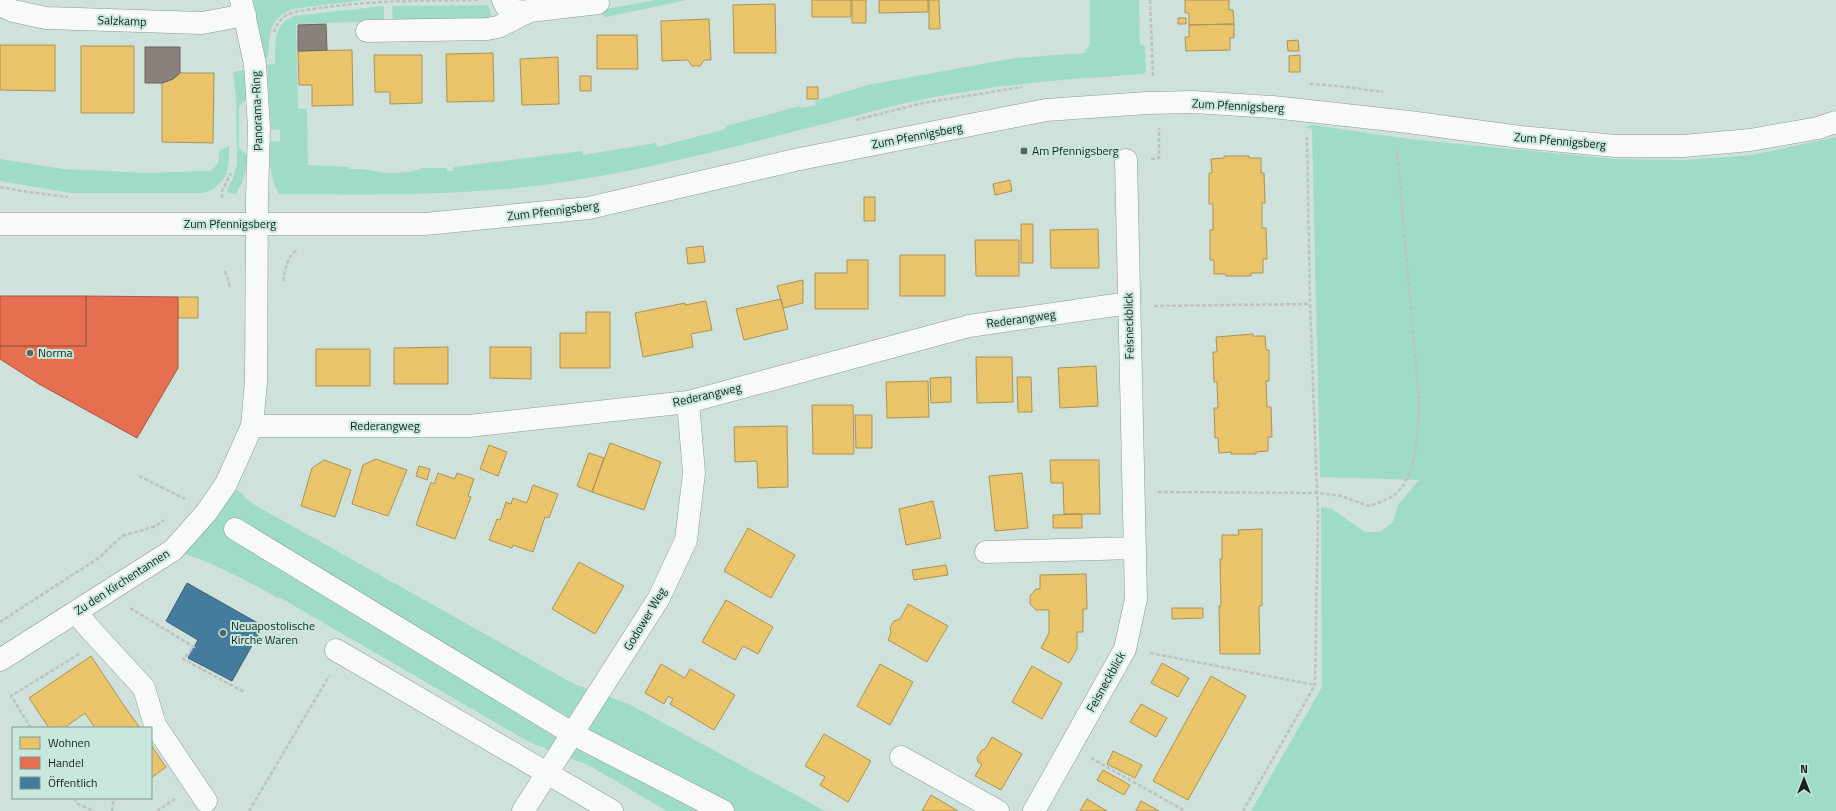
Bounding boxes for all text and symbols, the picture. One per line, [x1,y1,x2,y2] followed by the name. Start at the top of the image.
[97,10,147,31] street label: Salzkamp
[246,71,267,151] street label: Panorama-Ring
[1191,94,1285,117] street label: Zum Pfennigsberg
[870,117,964,154] street label: Zum Pfennigsberg
[1513,127,1607,154] street label: Zum Pfennigsberg
[1032,141,1119,160] place label: Am Pfennigsberg
[1019,146,1029,156] marker: Am Pfennigsberg
[506,195,600,226] street label: Zum Pfennigsberg
[184,214,276,233] street label: Zum Pfennigsberg
[1118,292,1139,359] street label: Feisneckblick
[985,304,1057,333] street label: Rederangweg
[38,343,73,362] place label: Norma
[25,348,35,358] marker: Norma
[671,377,743,412] street label: Rederangweg
[350,416,420,435] street label: Rederangweg
[70,544,173,620] street label: Zu den Kirchentannen
[618,583,671,654] street label: Godower Weg
[231,616,315,649] place label: Neuapostolische Kirche Waren
[218,628,228,638] marker: Neuapostolische Kirche Waren
[1081,648,1130,715] street label: Feisneckblick
[12,727,152,799] legend
[48,733,90,752] text: Wohnen
[48,753,84,772] text: Handel
[1784,759,1824,799] north arrow
[1800,761,1808,777] text: N
[48,773,98,792] text: Öffentlich

